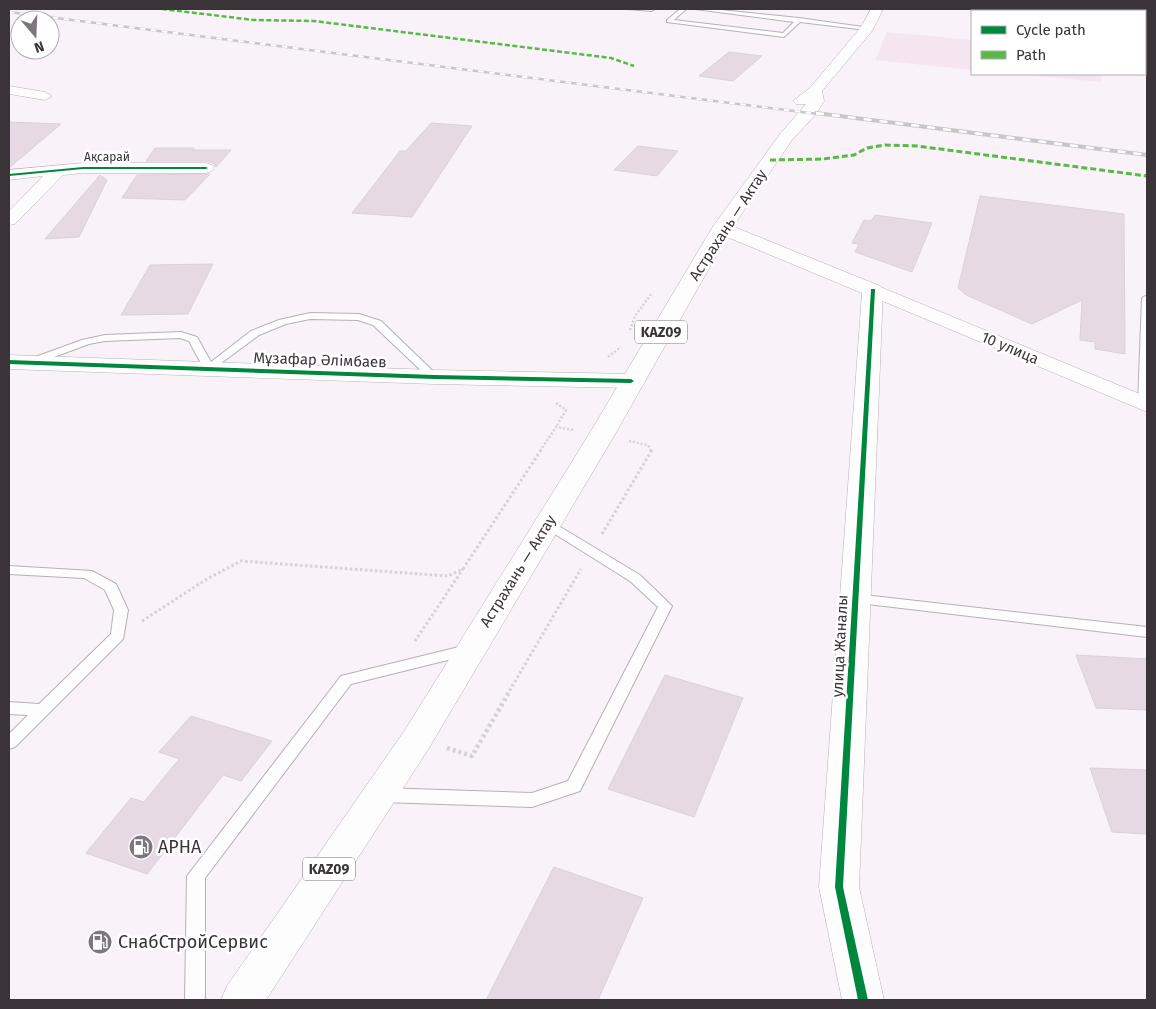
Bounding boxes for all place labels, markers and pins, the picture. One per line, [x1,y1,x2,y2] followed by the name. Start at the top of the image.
[128,834,154,860] fuel station icon: АРНА
[158,836,202,858] place label: АРНА
[87,929,113,955] fuel station icon: СнабСтройСервис
[118,931,268,953] place label: СнабСтройСервис

